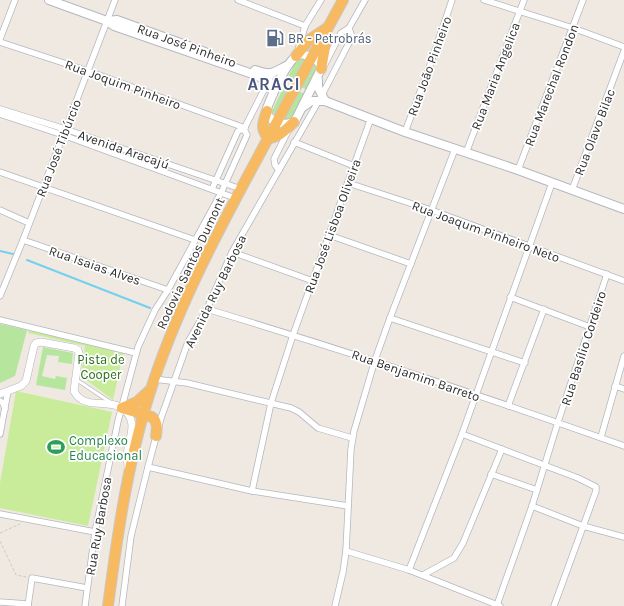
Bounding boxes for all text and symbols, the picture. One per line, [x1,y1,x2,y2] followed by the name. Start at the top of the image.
[404,14,454,118] street label: Rua João Pinheiro
[468,20,523,132] street label: Rua Maria Angelica
[135,21,238,70] street label: Rua José Pinheiro
[521,22,582,148] street label: Rua Marechal Rondon
[265,28,285,48] fuel station icon: BR - Petrobrás
[288,31,372,46] place label: BR - Petrobrás
[63,57,183,113] street label: Rua Joquim Pinheiro
[247,74,301,94] district label: ARACI
[571,87,618,178] street label: Rua Olavo Bilac
[33,97,84,199] street label: Rua José Tibúrcio
[76,127,171,172] street label: Avenida Aracajú
[301,157,364,295] street label: Rua José Lisboa Oliveira
[153,195,228,332] street label: Rodovia Santos Dumont
[410,198,562,266] street label: Rua Joaqum Pinheiro Neto
[182,232,249,350] street label: Avenida Ruy Barbosa
[47,243,143,288] street label: Rua Isaias Alves
[558,289,609,407] street label: Rua Basílio Cordeiro
[350,346,482,404] street label: Rua Benjamim Barreto
[77,352,125,382] park label: Pista de Cooper
[69,433,142,463] place label: Complexo Educacional
[46,437,66,457] sports icon: Complexo Educacional
[82,476,115,577] street label: Rua Ruy Barbosa

